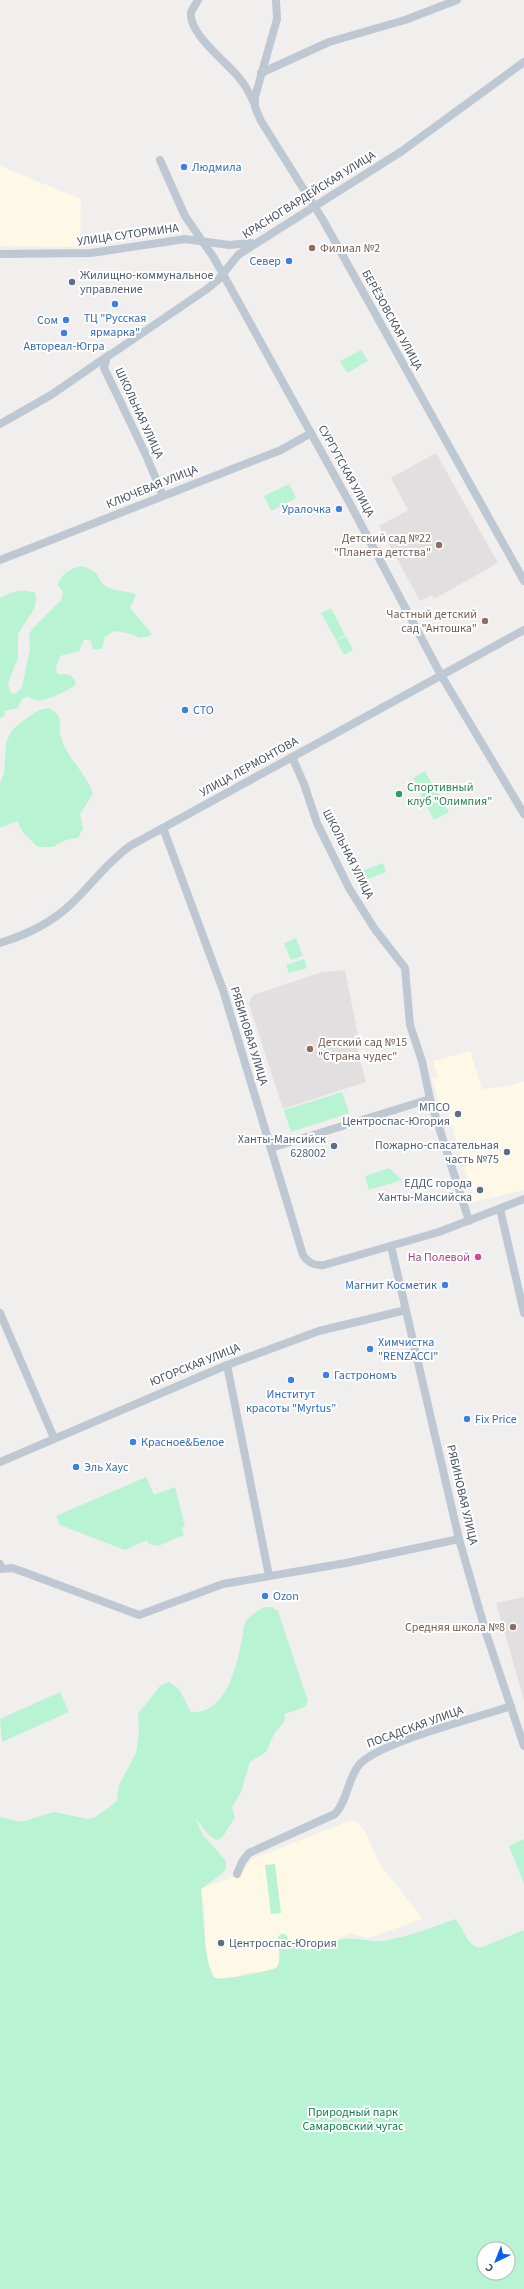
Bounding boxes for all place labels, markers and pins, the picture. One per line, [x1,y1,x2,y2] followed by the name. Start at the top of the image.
[192,159,242,176] place label: Людмила
[179,162,189,172] marker: Людмила
[320,240,380,257] place label: Филиал №2
[307,243,317,253] marker: Филиал №2
[249,253,281,270] place label: Север
[284,256,294,266] marker: Север
[80,267,213,298] place label: Жилищно-коммунальное управление
[67,277,77,287] marker: Жилищно-коммунальное управление
[110,299,120,309] marker: ТЦ "Русская ярмарка"
[84,310,146,341] place label: ТЦ "Русская ярмарка"
[37,312,58,329] place label: Сом
[61,315,71,325] marker: Сом
[59,328,69,338] marker: Автореал-Югра
[23,338,105,355] place label: Автореал-Югра
[282,501,331,518] place label: Уралочка
[334,504,344,514] marker: Уралочка
[334,530,431,561] place label: Детский сад №22 "Планета детства"
[434,540,444,550] marker: Детский сад №22 "Планета детства"
[386,606,477,637] place label: Частный детский сад "Антошка"
[480,616,490,626] marker: Частный детский сад "Антошка"
[193,702,214,719] place label: СТО
[180,705,190,715] marker: СТО
[407,779,492,810] place label: Спортивный клуб "Олимпия"
[394,789,404,799] marker: Спортивный клуб "Олимпия"
[318,1034,407,1065] place label: Детский сад №15 "Страна чудес"
[305,1044,315,1054] marker: Детский сад №15 "Страна чудес"
[342,1099,450,1130] place label: МПСО Центроспас-Югория
[453,1109,463,1119] marker: МПСО Центроспас-Югория
[238,1131,326,1162] place label: Ханты-Мансийск 628002
[375,1137,499,1168] place label: Пожарно-спасательная часть №75
[329,1141,339,1151] marker: Ханты-Мансийск 628002
[502,1147,512,1157] marker: Пожарно-спасательная часть №75
[378,1175,472,1206] place label: ЕДДС города Ханты-Мансийска
[475,1185,485,1195] marker: ЕДДС города Ханты-Мансийска
[408,1249,470,1266] place label: На Полевой
[473,1252,483,1262] marker: На Полевой
[345,1277,437,1294] place label: Магнит Косметик
[440,1280,450,1290] marker: Магнит Косметик
[378,1334,438,1365] place label: Химчистка "RENZACCI"
[365,1344,375,1354] marker: Химчистка "RENZACCI"
[334,1367,397,1384] place label: Гастрономъ
[321,1370,331,1380] marker: Гастрономъ
[286,1375,296,1385] marker: Институт красоты "Myrtus”
[246,1386,336,1417] place label: Институт красоты "Myrtus”
[475,1411,517,1428] place label: Fix Price
[462,1414,472,1424] marker: Fix Price
[141,1434,224,1451] place label: Красное&Белое
[128,1437,138,1447] marker: Красное&Белое
[84,1459,129,1476] place label: Эль Хаус
[71,1462,81,1472] marker: Эль Хаус
[273,1588,299,1605] place label: Ozon
[260,1591,270,1601] marker: Ozon
[405,1619,505,1636] place label: Средняя школа №8
[508,1622,518,1632] marker: Средняя школа №8
[229,1935,337,1952] place label: Центроспас-Югория
[216,1938,226,1948] marker: Центроспас-Югория

